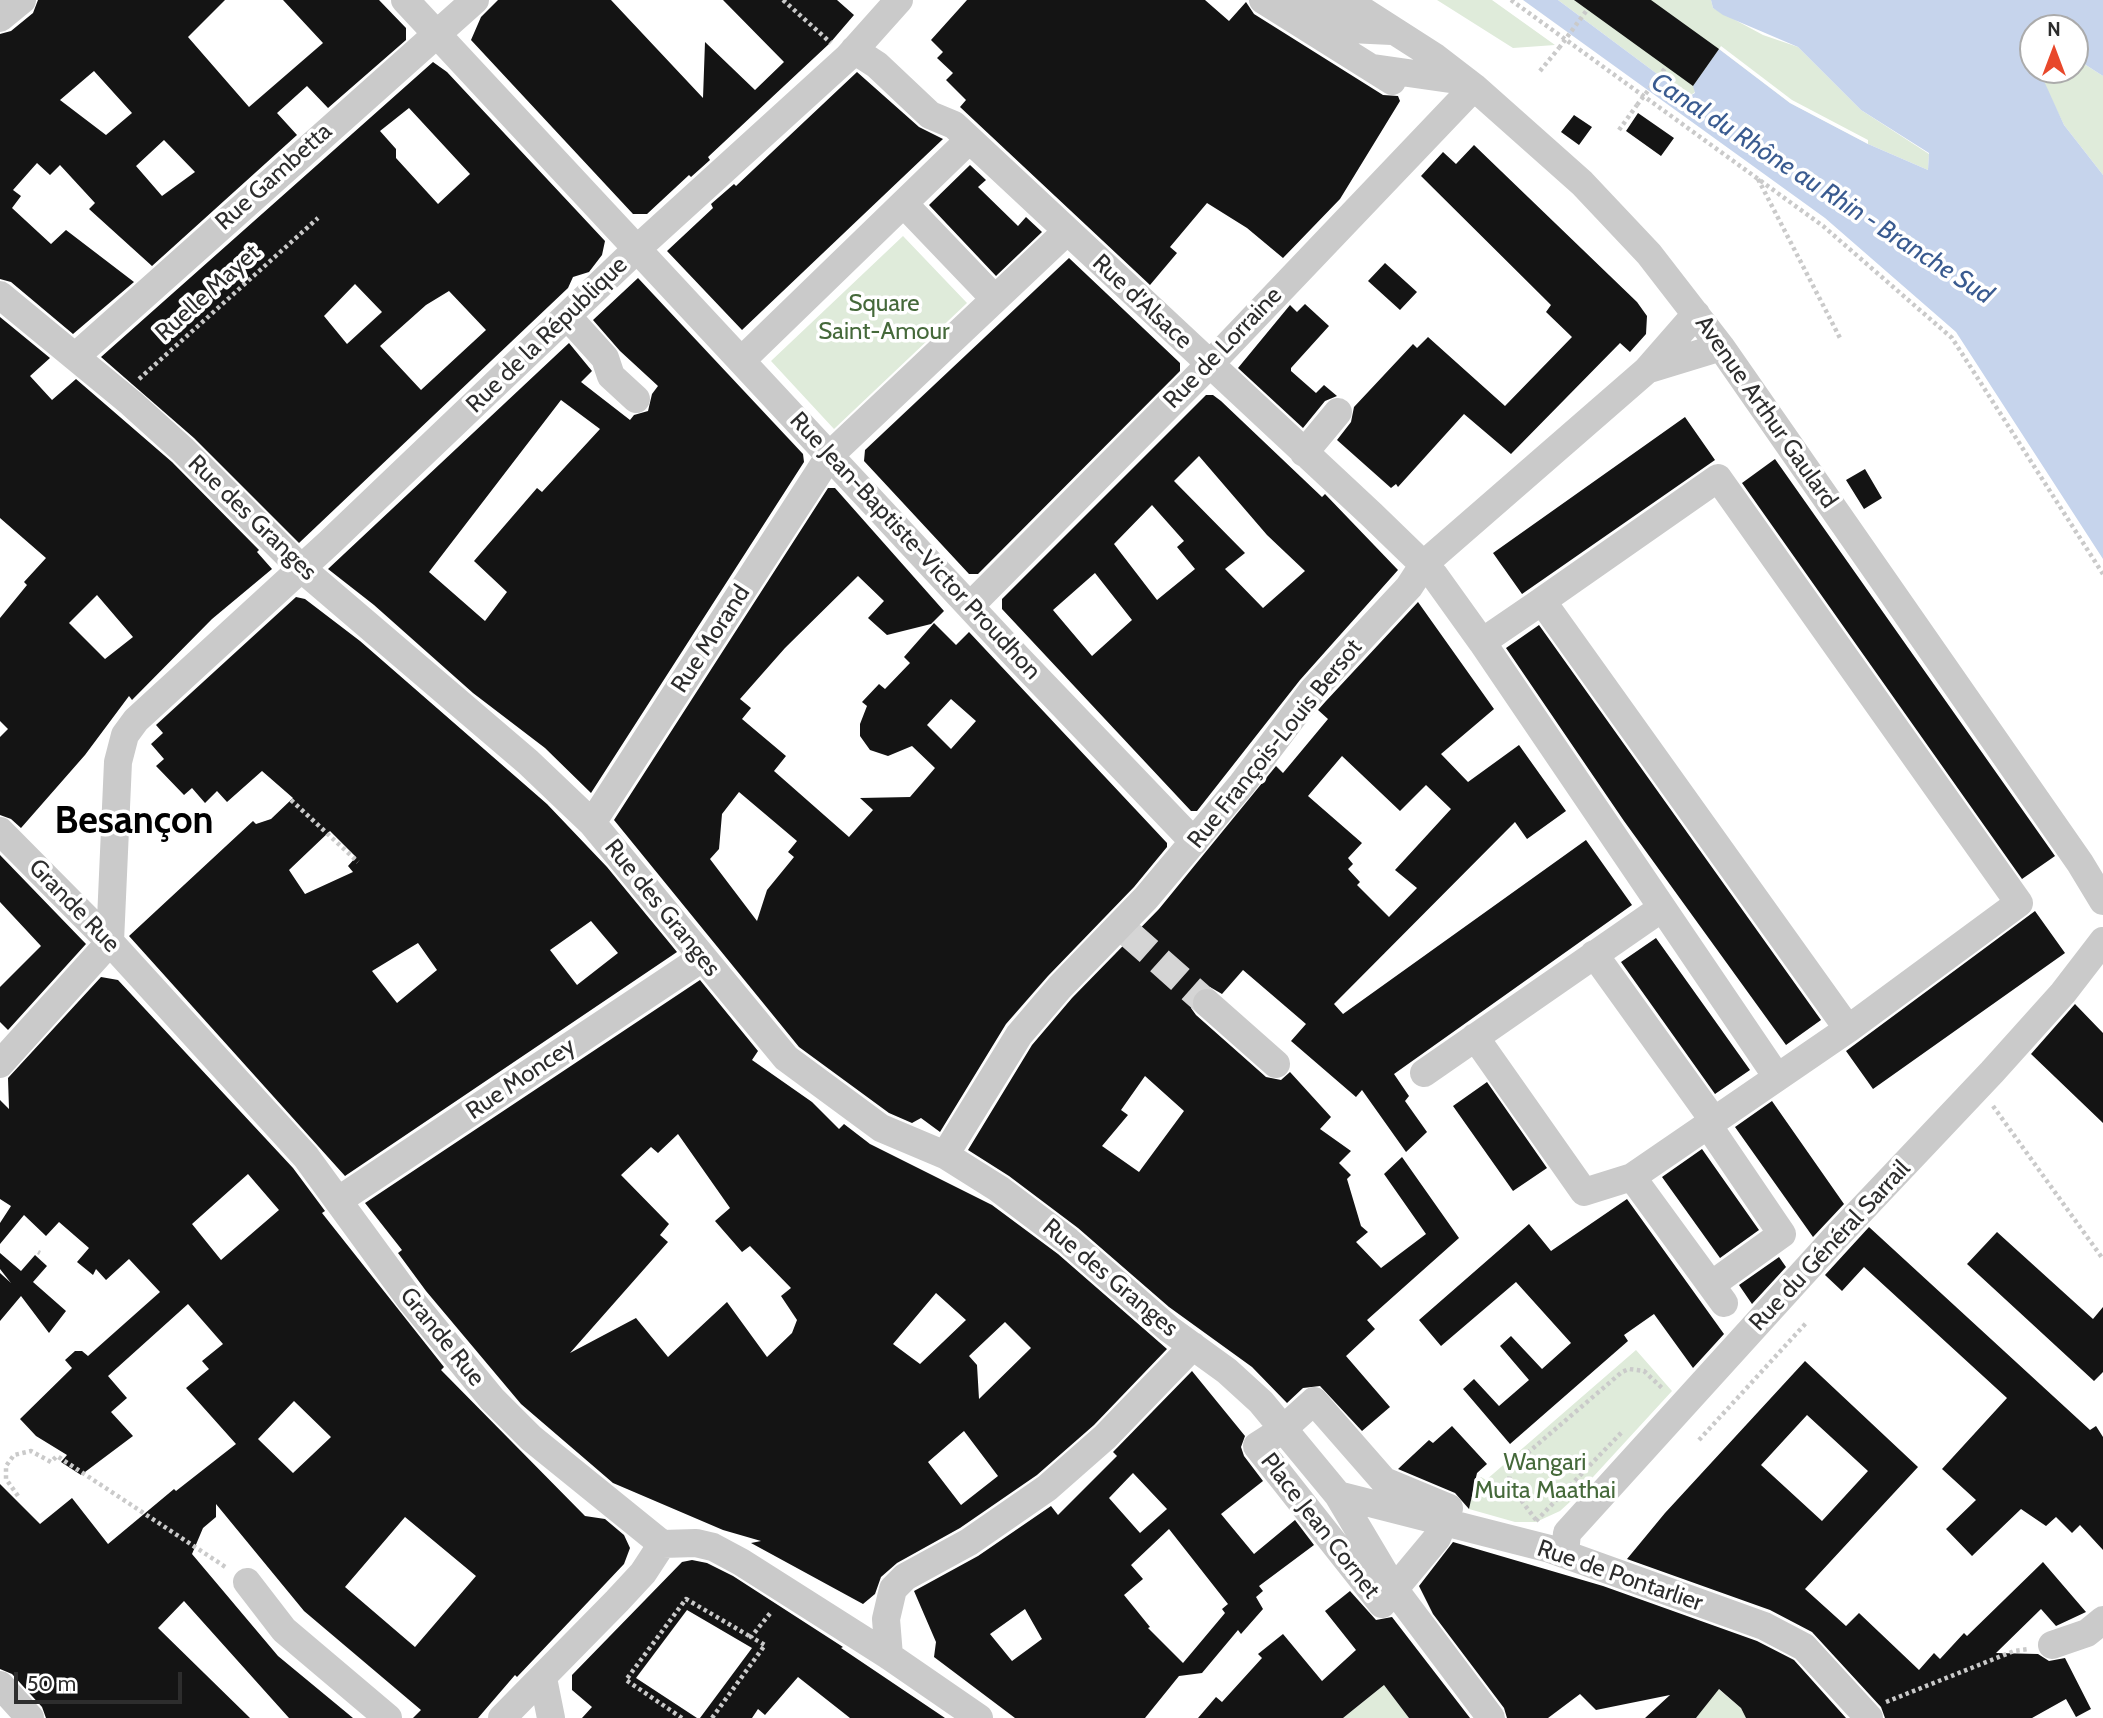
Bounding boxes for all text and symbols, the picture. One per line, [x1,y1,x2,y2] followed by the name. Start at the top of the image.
[2019,14,2089,84] north arrow
[2047,18,2061,41] text: N
[1645,67,1999,311] water label: Canal du Rhône au Rhin - Branche Sud
[210,117,338,237] street label: Rue Gambetta
[150,239,266,347] street label: Ruelle Mayet
[1086,249,1198,355] street label: Rue d'Alsace
[461,251,633,419] street label: Rue de la République
[1158,281,1288,415] street label: Rue de Lorraine
[818,290,950,346] park label: Square Saint-Amour
[1689,310,1843,514] street label: Avenue Arthur Gaulard
[783,406,1047,686] street label: Rue Jean-Baptiste-Victor Proudhon
[182,449,322,587] street label: Rue des Granges
[666,580,756,698] street label: Rue Morand
[1182,634,1368,854] street label: Rue François-Louis Bersot
[54,799,214,845] district label: Besançon
[598,834,726,982] street label: Rue des Granges
[23,853,125,959] street label: Grande Rue
[461,1032,581,1126] street label: Rue Moncey
[1744,1155,1916,1337] street label: Rue du Général Sarrail
[1036,1213,1184,1343] street label: Rue des Granges
[394,1282,490,1392] street label: Grande Rue
[1254,1448,1386,1604] street label: Place Jean Cornet
[1474,1449,1616,1505] park label: Wangari Muita Maathai
[1533,1534,1707,1618] street label: Rue de Pontarlier
[18,1658,186,1702] scale bar
[27,1671,76,1696] text: 50 m

